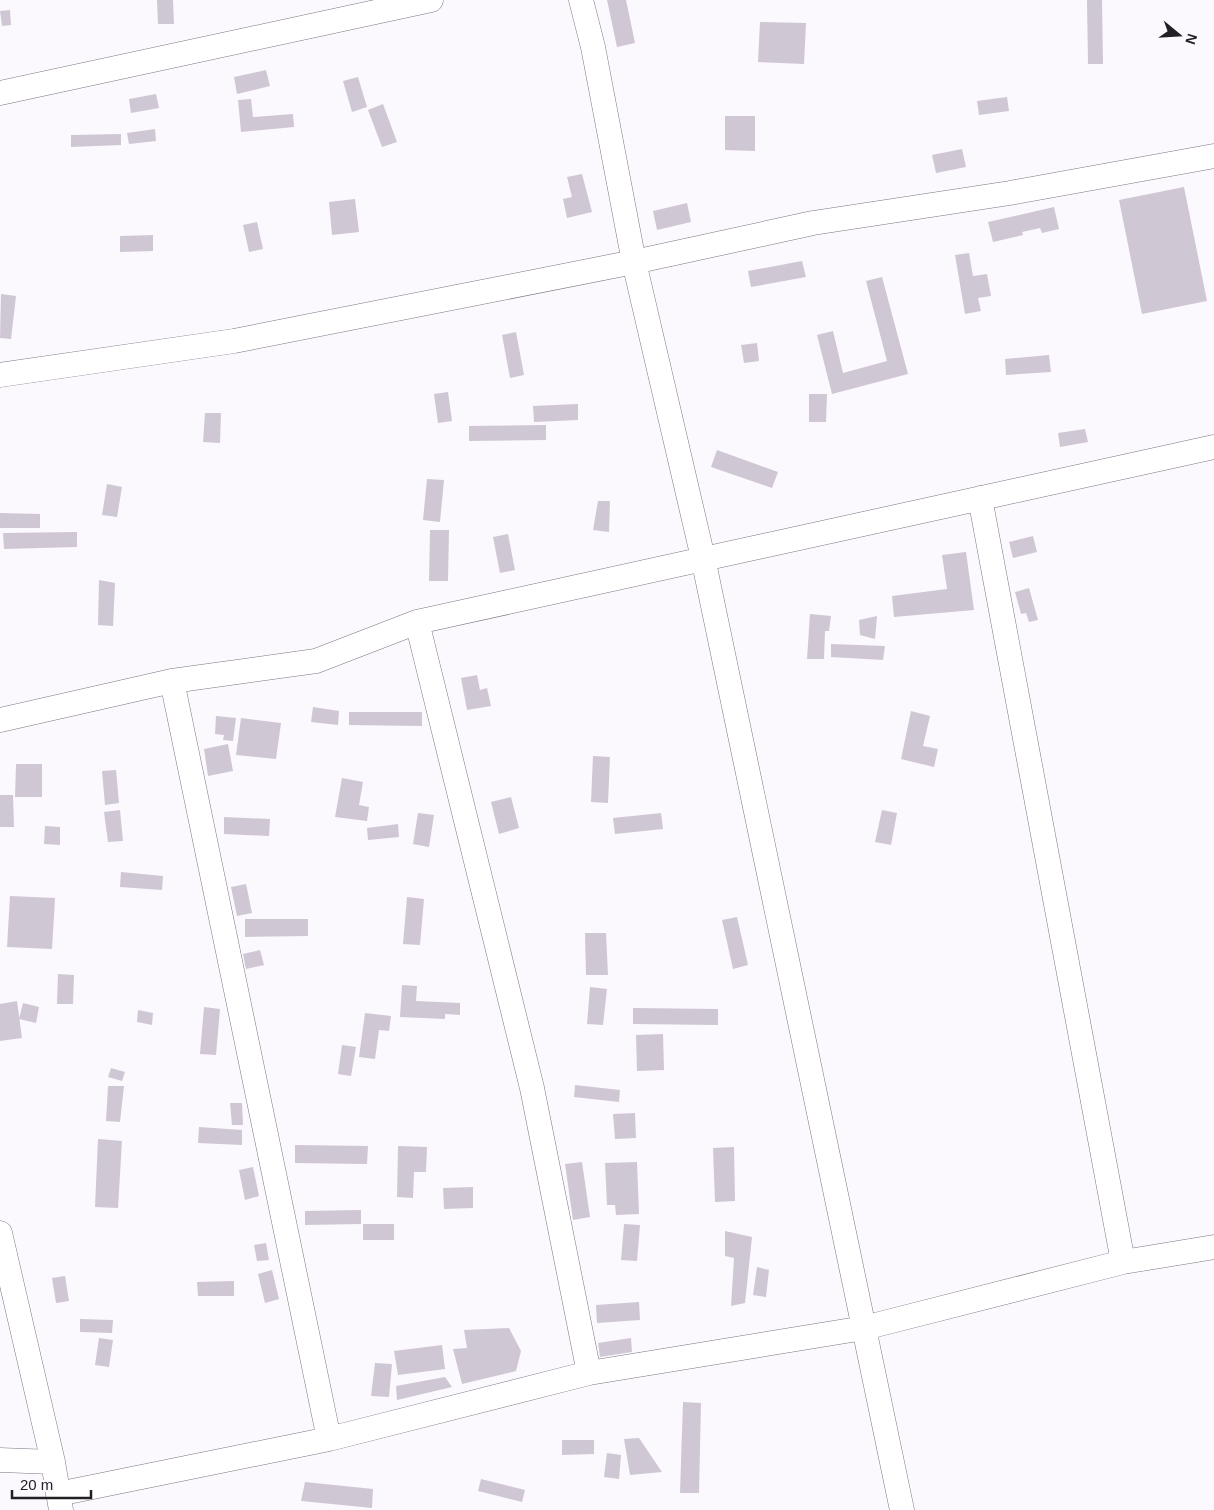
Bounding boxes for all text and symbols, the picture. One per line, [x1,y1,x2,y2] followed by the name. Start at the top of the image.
[1154,10,1204,60] north arrow
[1182,32,1201,46] text: N
[12,1468,91,1500] scale bar
[20,1476,53,1493] text: 20 m

